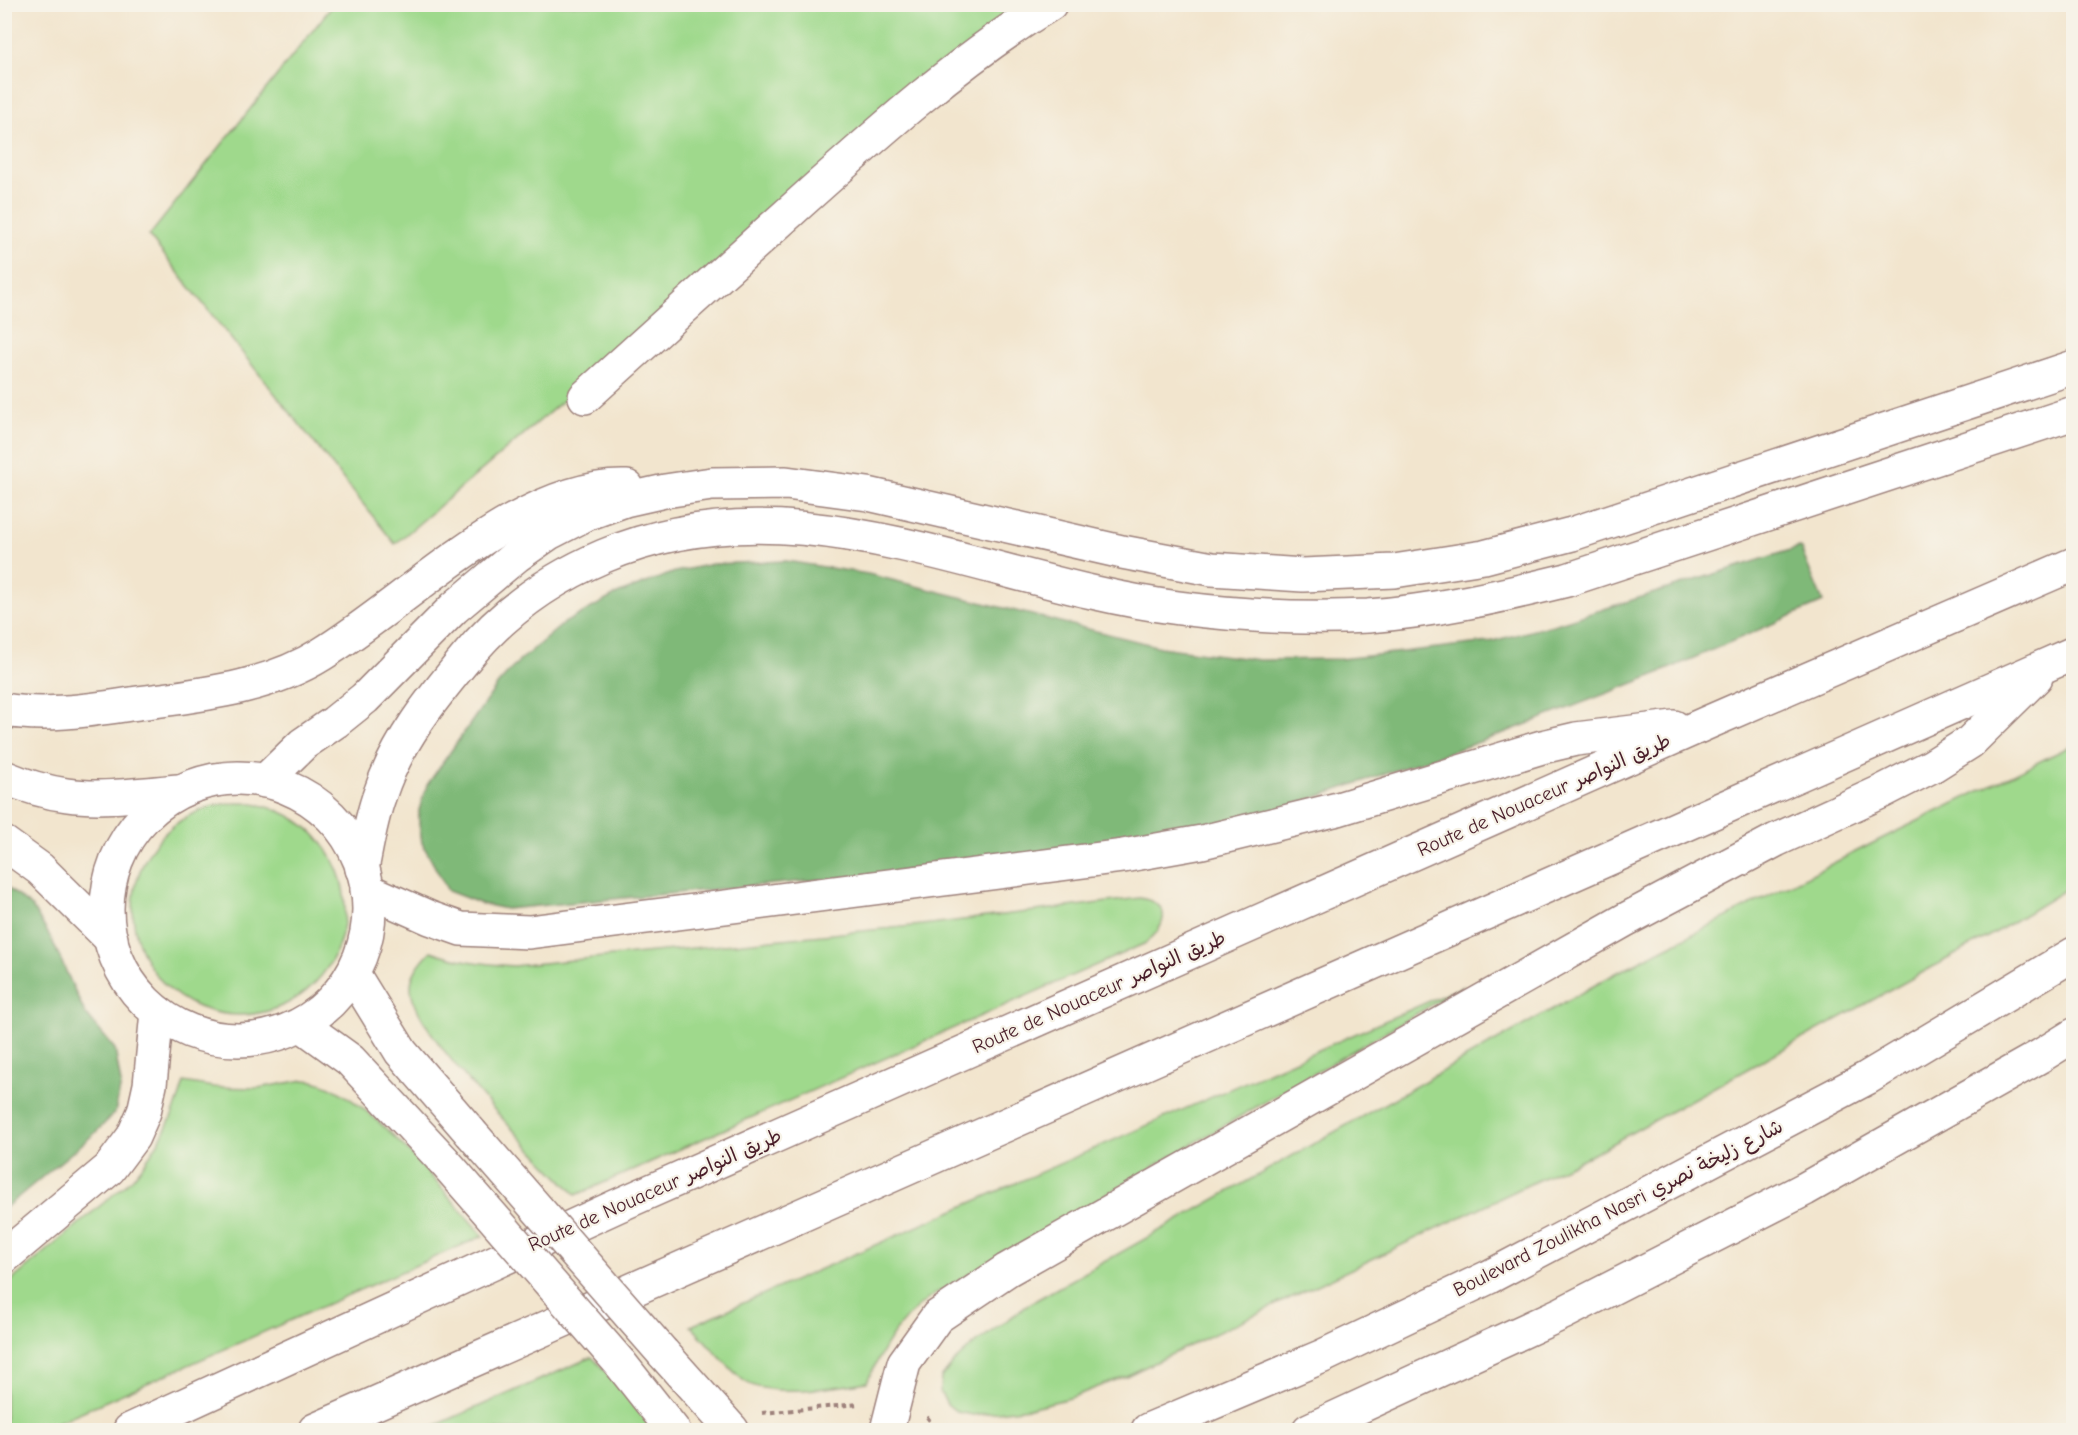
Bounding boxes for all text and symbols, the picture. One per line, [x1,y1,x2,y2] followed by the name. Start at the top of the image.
[1414,729,1675,862] street label: Route de Nouaceur طريق النواصر
[969,926,1230,1059] street label: Route de Nouaceur طريق النواصر
[1449,1114,1788,1304] street label: Boulevard Zoulikha Nasri شارع زليخة نصري
[525,1124,786,1257] street label: Route de Nouaceur طريق النواصر

